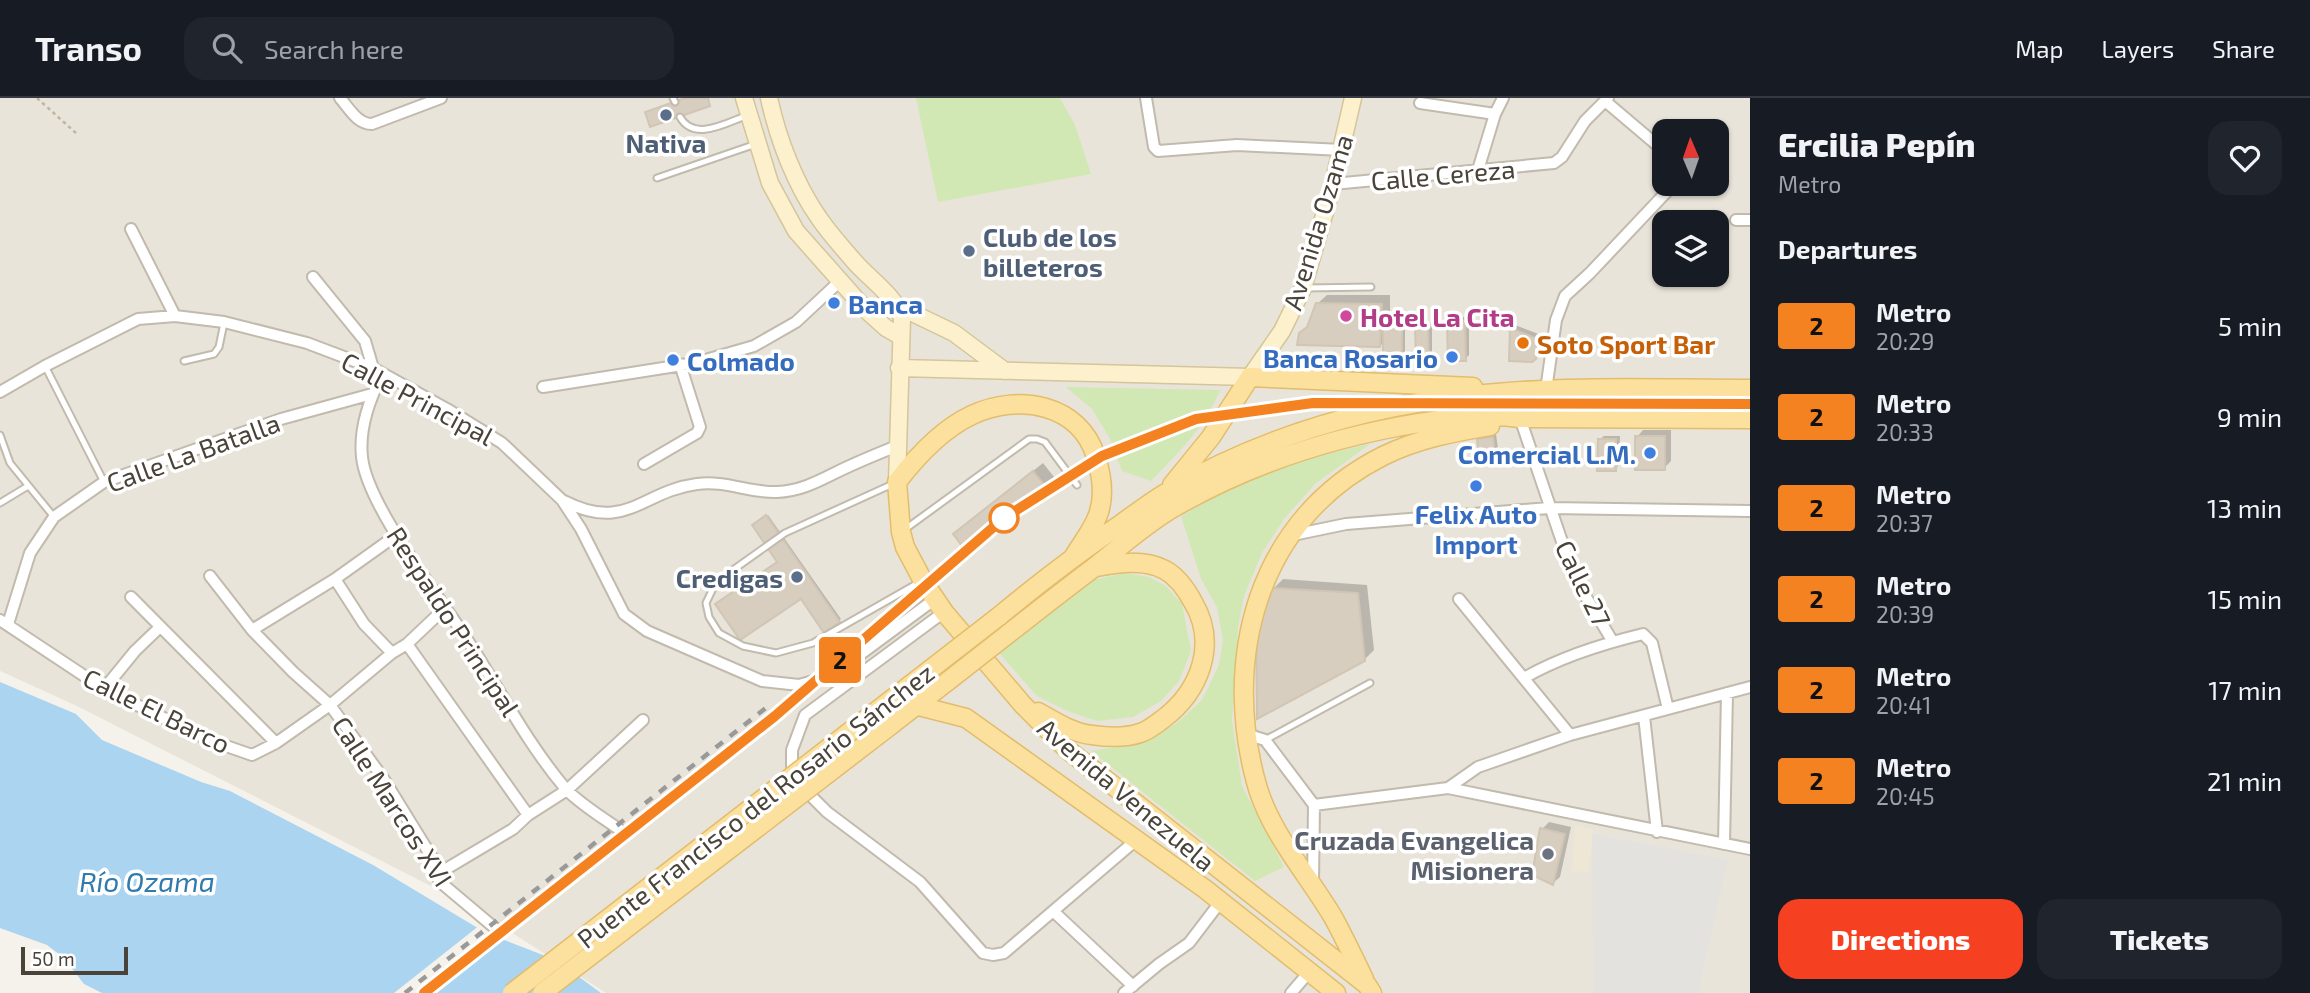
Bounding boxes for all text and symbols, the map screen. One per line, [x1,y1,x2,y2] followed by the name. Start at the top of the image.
[184,17,674,80] search box
[35,28,142,68] text: Transo
[208,29,246,67] icon: search
[264,33,404,64] text: Search here
[2015,34,2063,63] text: Map
[2101,34,2174,63] text: Layers
[2212,34,2275,63] text: Share
[658,107,674,123] marker: Nativa
[1652,119,1729,196] north arrow
[1652,119,1729,287] map controls
[2208,121,2282,195] button: heart
[1778,124,1976,164] text: Ercilia Pepín
[626,127,706,158] place label: Nativa
[1276,131,1358,313] street label: Avenida Ozama
[1370,152,1516,196] street label: Calle Cereza
[1778,170,1841,198] text: Metro
[1652,210,1729,287] button: layers
[983,221,1117,282] place label: Club de los billeteros
[1778,233,1917,264] text: Departures
[961,243,977,259] marker: Club de los billeteros
[848,288,923,319] place label: Banca
[826,295,842,311] marker: Banca
[1876,296,1951,327] text: Metro
[1360,301,1514,332] place label: Hotel La Cita
[1338,308,1354,324] marker: Hotel La Cita
[2218,310,2282,341] text: 5 min
[1810,311,1823,340] text: 2
[1876,327,1934,355] text: 20:29
[1537,328,1715,359] place label: Soto Sport Bar
[1515,335,1531,351] marker: Soto Sport Bar
[1263,342,1438,373] place label: Banca Rosario
[337,345,500,451] street label: Calle Principal
[687,345,795,376] place label: Colmado
[1444,349,1460,365] marker: Banca Rosario
[665,352,681,368] marker: Colmado
[1876,387,1951,418] text: Metro
[2217,401,2282,432] text: 9 min
[1810,402,1823,431] text: 2
[102,406,284,498] street label: Calle La Batalla
[1876,418,1934,446] text: 20:33
[1458,438,1636,469] place label: Comercial L.M.
[1642,445,1658,461] marker: Comercial L.M.
[1468,478,1484,494] marker: Felix Auto Import
[1876,478,1951,509] text: Metro
[2207,492,2282,523] text: 13 min
[1810,493,1823,522] text: 2
[1415,498,1537,559] place label: Felix Auto Import
[989,503,1019,533] unlabelled marker
[1876,509,1933,537] text: 20:37
[381,521,527,722] street label: Respaldo Principal
[1550,535,1618,631] street label: Calle 27
[676,562,783,593] place label: Credigas
[789,569,805,585] marker: Credigas
[1876,569,1951,600] text: Metro
[2208,583,2282,614] text: 15 min
[1810,584,1823,613] text: 2
[1876,600,1934,628] text: 20:39
[817,637,863,683] line badge: 2
[833,645,847,674] text: 2
[570,656,940,954] street label: Puente Francisco del Rosario Sánchez
[1876,660,1951,691] text: Metro
[79,661,235,759] street label: Calle El Barco
[2208,674,2282,705] text: 17 min
[1810,675,1823,704] text: 2
[1876,691,1932,719] text: 20:41
[327,710,459,892] street label: Calle Marcos XVI
[1032,711,1222,877] street label: Avenida Venezuela
[1876,751,1951,782] text: Metro
[2207,765,2282,796] text: 21 min
[1810,766,1823,795] text: 2
[1876,782,1935,810] text: 20:45
[1294,824,1534,885] place label: Cruzada Evangelica Misionera
[1540,846,1556,862] marker: Cruzada Evangelica Misionera
[79,864,215,898] water label: Río Ozama
[1778,899,2023,979] button: Directions
[2037,899,2282,979] button: Tickets
[21,944,128,976] scale bar
[32,947,75,970] text: 50 m

